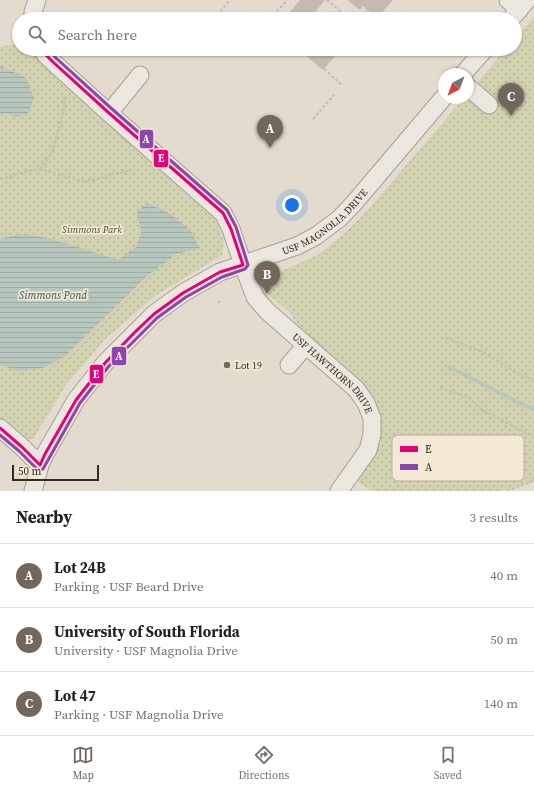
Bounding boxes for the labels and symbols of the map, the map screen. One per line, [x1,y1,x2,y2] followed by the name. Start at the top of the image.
[438,68,474,104] north arrow
[498,83,524,116] pin: C
[257,115,283,148] pin: A
[139,129,154,149] line badge: A
[142,132,150,147] text: A
[153,149,169,168] line badge: E
[158,151,165,166] text: E
[280,186,370,257] street label: USF MAGNOLIA DRIVE
[282,195,302,215] your location
[62,223,122,236] park label: Simmons Park
[254,261,280,294] pin: B
[19,288,87,303] water label: Simmons Pond
[290,330,376,415] street label: USF HAWTHORN DRIVE
[111,346,127,366] line badge: A
[115,349,123,364] text: A
[235,359,262,372] place label: Lot 19
[222,360,232,370] marker: Lot 19
[89,364,104,384] line badge: E
[93,367,100,382] text: E
[392,435,524,481] legend
[425,442,432,457] text: E
[425,460,433,475] text: A
[12,463,99,482] scale bar

